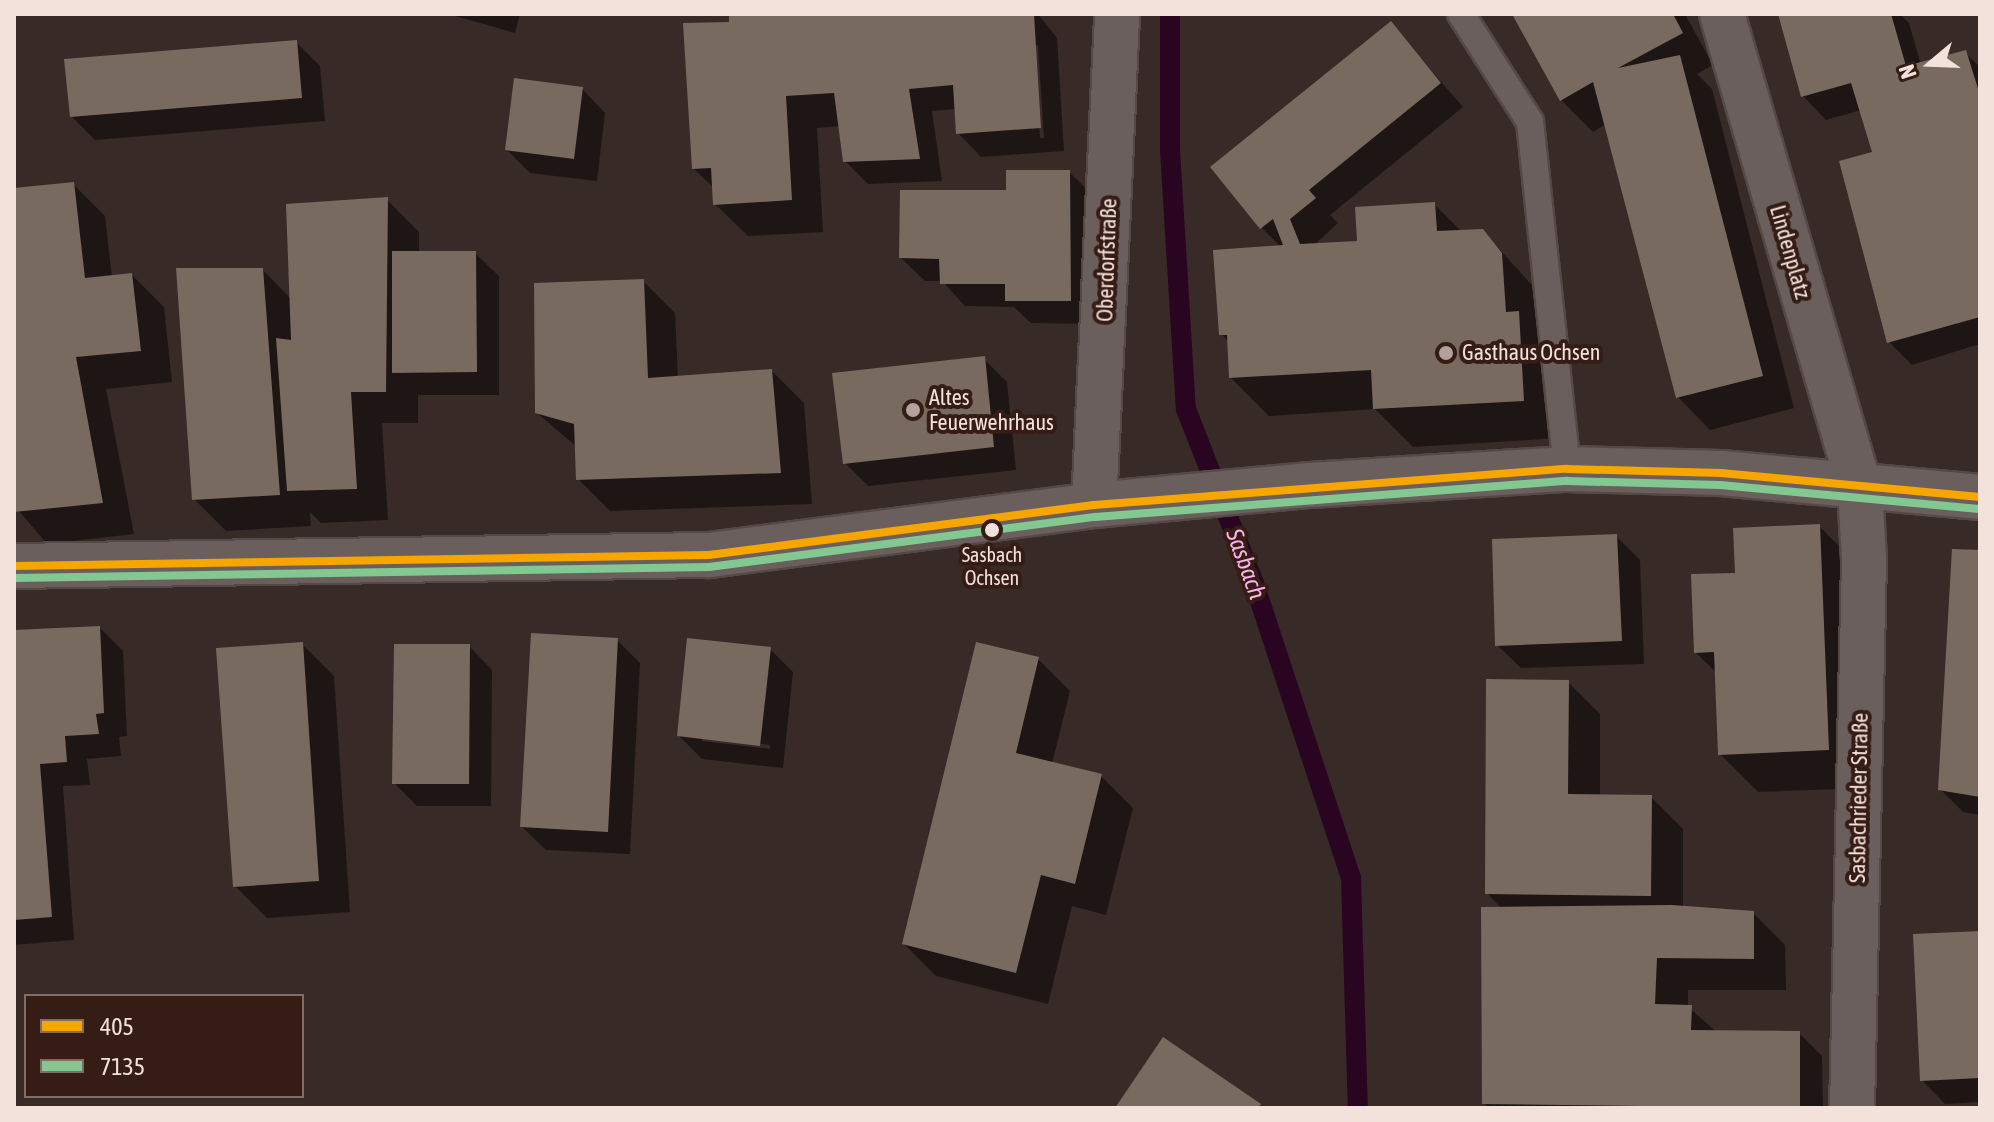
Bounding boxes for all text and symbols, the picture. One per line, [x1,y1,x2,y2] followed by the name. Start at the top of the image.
[1890,24,1970,104] north arrow
[1893,61,1922,82] text: N
[1092,198,1122,322] street label: Oberdorfstraße
[1764,202,1816,302] street label: Lindenplatz
[1462,340,1600,366] place label: Gasthaus Ochsen
[1437,344,1455,362] marker: Gasthaus Ochsen
[929,384,1054,436] place label: Altes Feuerwehrhaus
[904,401,922,419] marker: Altes Feuerwehrhaus
[984,522,1000,538] marker: Sasbach Ochsen
[1220,525,1272,603] water label: Sasbach
[962,542,1022,589] place label: Sasbach Ochsen
[1844,713,1874,883] street label: Sasbachrieder Straße
[24,994,304,1098] legend
[100,1013,134,1040] text: 405
[100,1053,145,1080] text: 7135

